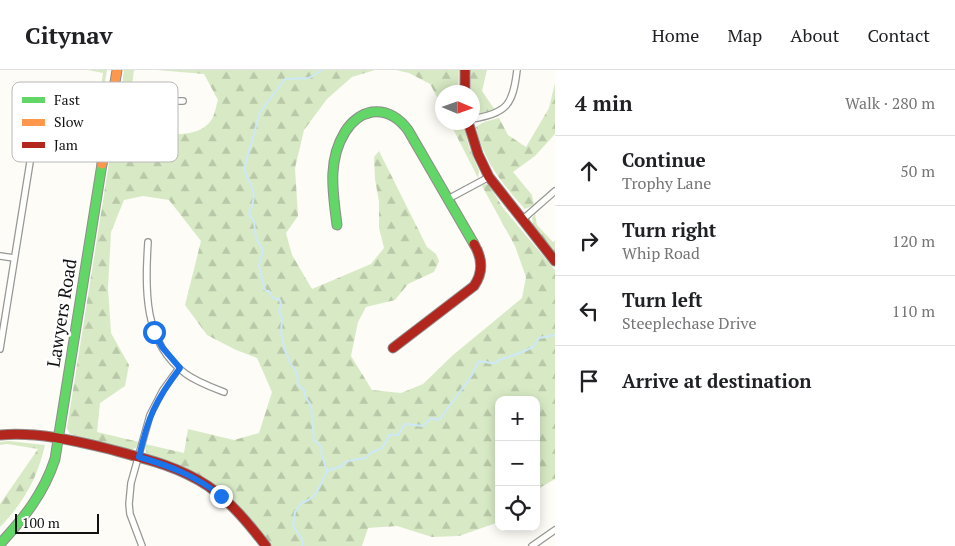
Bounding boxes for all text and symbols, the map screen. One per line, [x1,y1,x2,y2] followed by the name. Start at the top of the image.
[25,19,112,51] text: Citynav
[652,23,699,47] text: Home
[727,23,762,47] text: Map
[790,23,839,47] text: About
[867,23,930,47] text: Contact
[12,82,178,162] legend
[435,85,480,130] north arrow
[575,89,632,117] text: 4 min
[54,90,81,109] text: Fast
[845,92,935,114] text: Walk · 280 m
[54,112,84,131] text: Slow
[54,135,78,154] text: Jam
[622,147,706,172] text: Continue
[575,157,603,185] icon: ahead
[900,160,935,182] text: 50 m
[622,172,711,194] text: Trophy Lane
[622,217,716,242] text: Turn right
[575,227,603,255] icon: right
[892,230,935,252] text: 120 m
[622,242,700,264] text: Whip Road
[41,257,81,369] street label: Lawyers Road
[622,287,703,312] text: Turn left
[575,297,603,325] icon: left
[892,300,935,322] text: 110 m
[622,312,756,334] text: Steeplechase Drive
[143,321,166,344] route start
[575,367,603,395] icon: arrive
[622,368,811,393] text: Arrive at destination
[495,396,540,531] map controls
[495,396,540,441] button: +
[495,441,540,486] button: −
[210,485,233,508] route end
[495,486,540,531] button: locate
[15,511,99,534] scale bar
[22,513,60,532] text: 100 m

